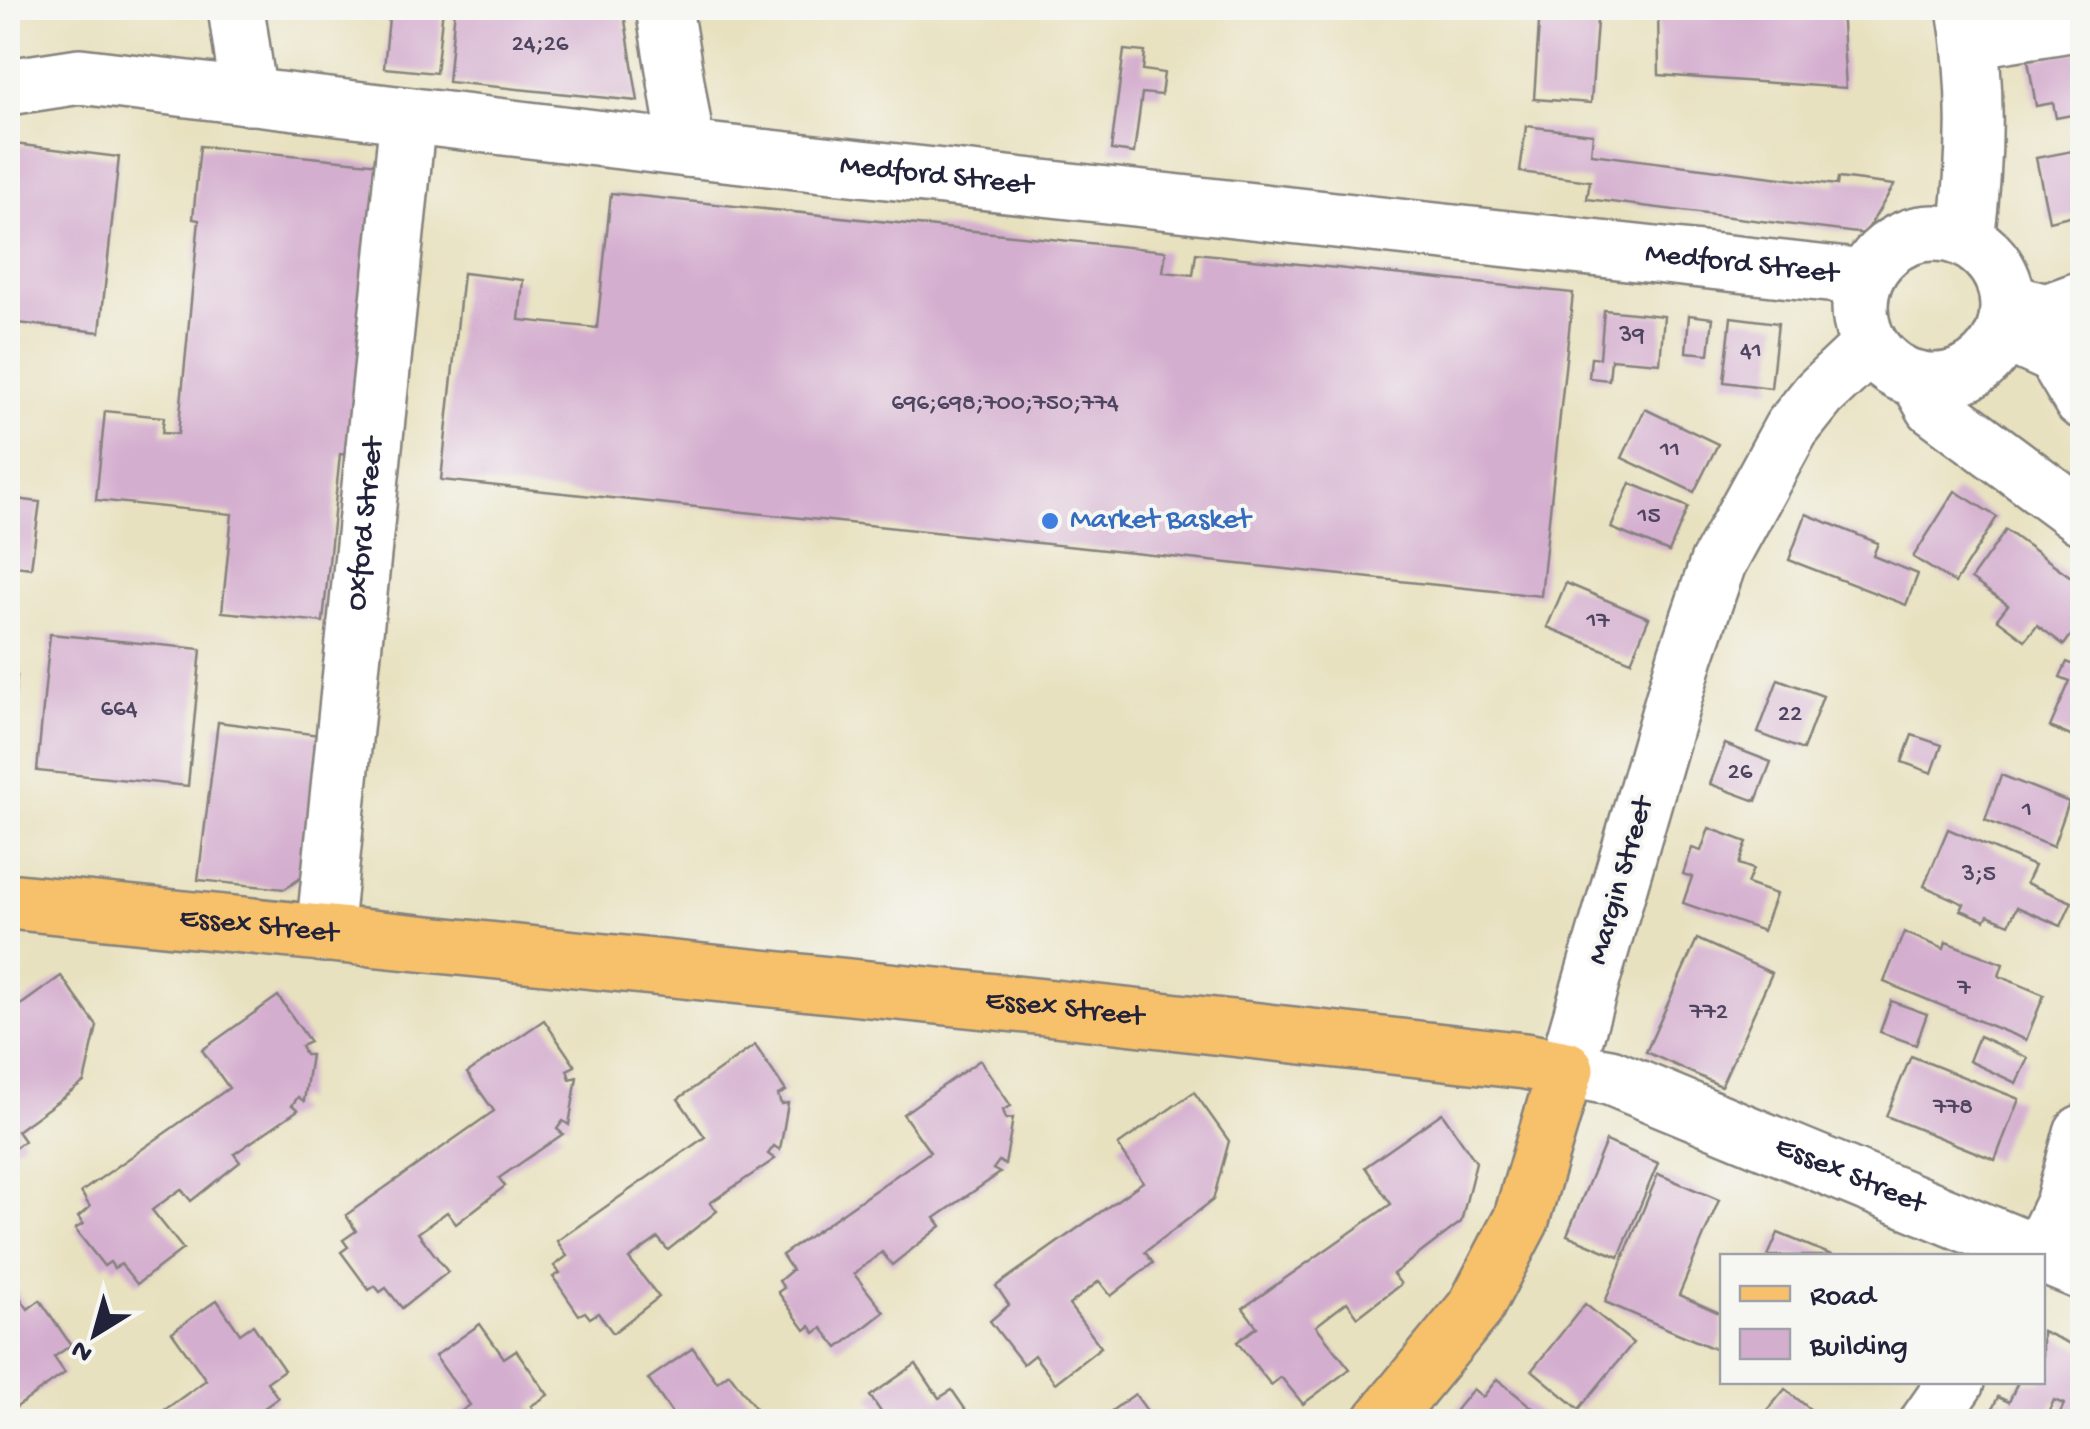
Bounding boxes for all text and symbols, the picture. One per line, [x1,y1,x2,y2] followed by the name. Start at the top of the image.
[512,31,569,60] house number: 24;26
[838,148,1037,205] street label: Medford Street
[1643,237,1843,293] street label: Medford Street
[1618,322,1645,351] house number: 39
[1740,338,1762,367] house number: 41
[891,390,1119,419] house number: 696;698;700;750;774
[340,433,393,612] street label: Oxford Street
[1659,437,1680,466] house number: 11
[1636,503,1661,532] house number: 15
[1070,504,1253,539] place label: Market Basket
[1039,510,1061,532] marker: Market Basket
[1585,608,1611,637] house number: 17
[100,696,138,725] house number: 664
[1778,701,1802,730] house number: 22
[1728,759,1753,788] house number: 26
[1581,790,1663,969] street label: Margin Street
[2021,797,2032,826] house number: 1
[1961,861,1996,890] house number: 3;5
[178,901,342,952] street label: Essex Street
[1956,975,1971,1004] house number: 7
[984,983,1148,1036] street label: Essex Street
[1689,999,1728,1028] house number: 772
[1932,1094,1973,1123] house number: 778
[1769,1129,1933,1224] street label: Essex Street
[1720,1254,2045,1384] legend
[1810,1281,1878,1316] text: Road
[45,1284,145,1384] north arrow
[1809,1331,1908,1366] text: Building
[65,1332,100,1369] text: N

